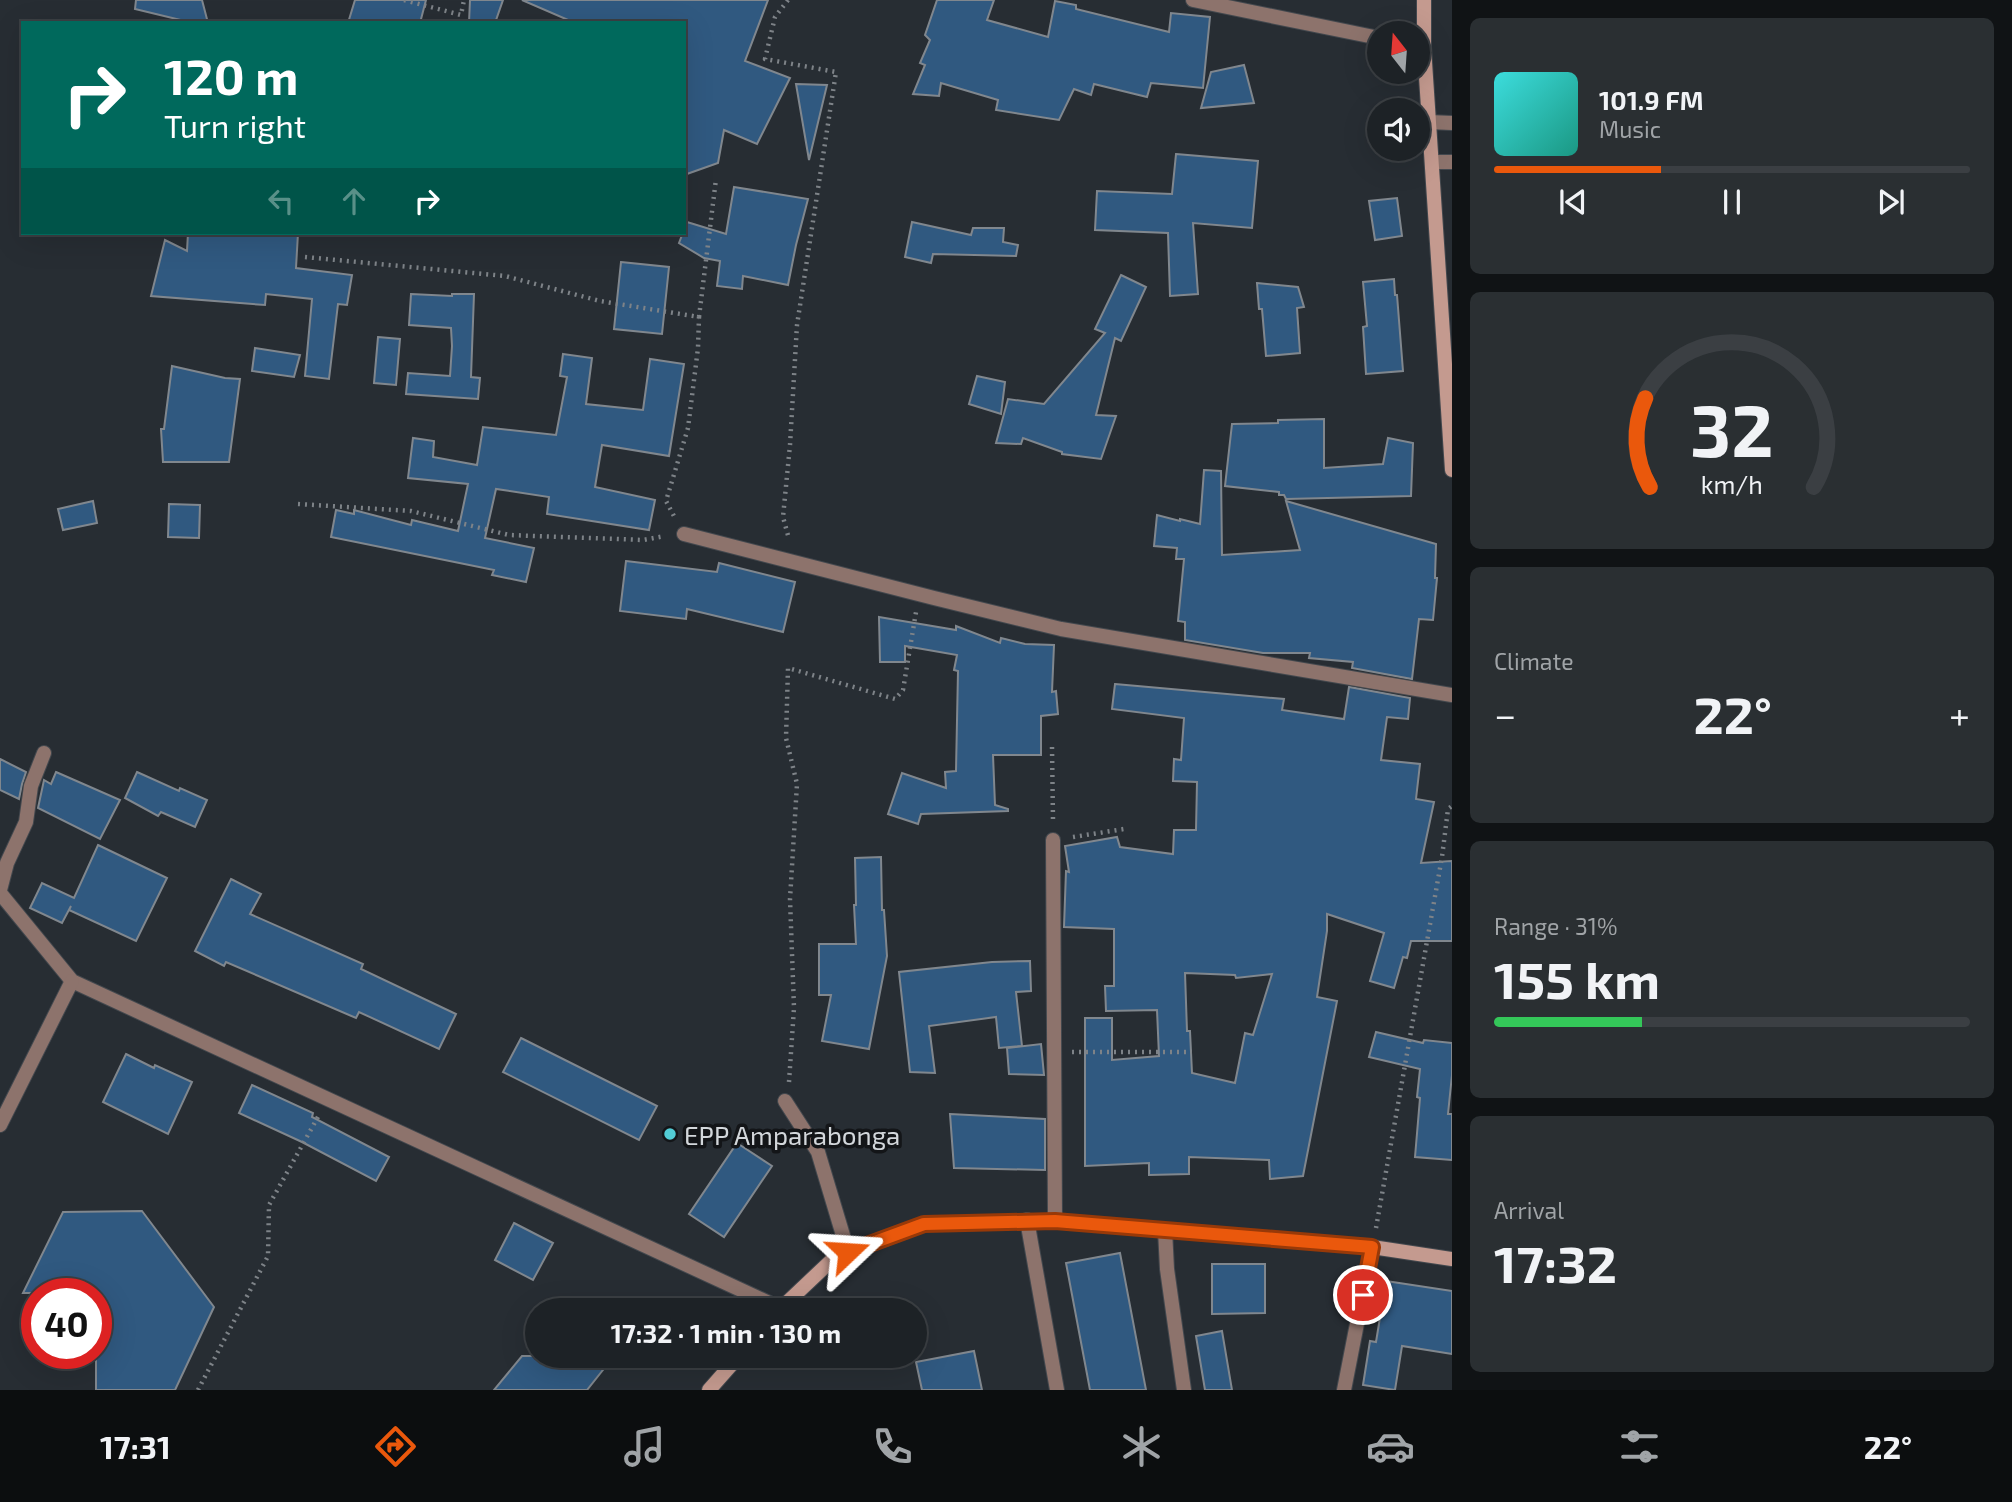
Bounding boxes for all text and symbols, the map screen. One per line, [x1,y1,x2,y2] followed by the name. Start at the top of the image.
[1367,21,1430,84] north arrow
[1367,21,1430,161] map controls
[164,46,298,105] text: 120 m
[49,49,140,140] icon: right
[1599,84,1703,115] text: 101.9 FM
[1367,98,1430,161] button: sound
[164,106,306,144] text: Turn right
[1599,115,1661,143] text: Music
[262,182,300,220] icon: left
[335,182,373,220] icon: ahead
[408,182,446,220] icon: right
[1554,183,1592,221] icon: previous
[1713,183,1751,221] icon: pause
[1872,183,1910,221] icon: next
[1690,384,1774,472] text: 32
[1701,468,1763,498] text: km/h
[1494,647,1574,675] text: Climate
[1693,682,1772,744] text: 22°
[1494,691,1516,737] text: −
[1949,691,1970,737] text: +
[1494,912,1618,940] text: Range · 31%
[1494,947,1660,1009] text: 155 km
[684,1119,900,1150] place label: EPP Amparabonga
[662,1126,678,1142] marker: EPP Amparabonga
[1494,1196,1564,1224] text: Arrival
[811,1215,885,1289] position arrow
[1494,1231,1617,1293] text: 17:32
[1333,1265,1393,1325] pin
[1344,1276,1382,1314] icon: arrive
[21,1278,112,1369] speed limit sign: 40
[611,1317,841,1348] text: 17:32 · 1 min · 130 m
[371,1422,420,1471] icon: directions
[620,1422,669,1471] icon: music
[868,1422,917,1471] icon: phone
[1117,1422,1166,1471] icon: climate
[1366,1422,1415,1471] icon: car
[1615,1422,1664,1471] icon: filters
[100,1427,171,1465] text: 17:31
[1864,1427,1912,1465] text: 22°

